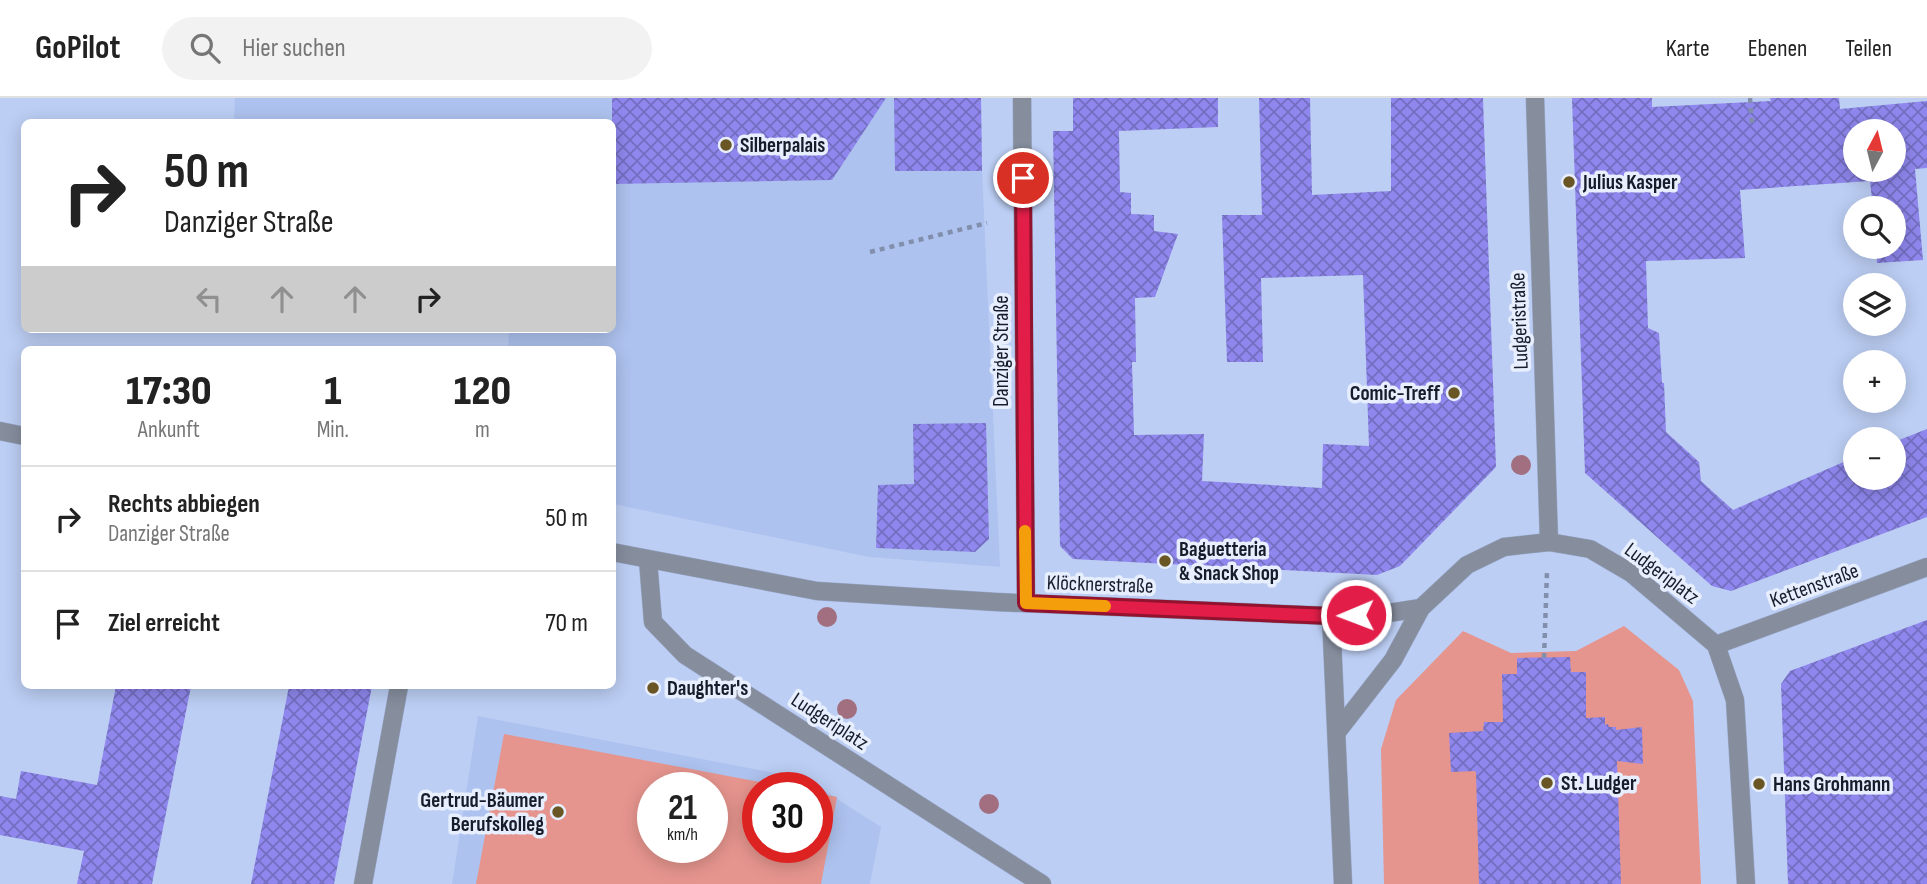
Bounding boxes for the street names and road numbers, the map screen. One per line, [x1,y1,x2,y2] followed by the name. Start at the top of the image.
[1505,272,1534,370] street label: Ludgeristraße
[989,295,1014,407] street label: Danziger Straße
[1620,537,1704,610] street label: Ludgeriplatz
[1766,558,1862,613] street label: Kettenstraße
[1046,570,1154,599] street label: Klöcknerstraße
[787,687,873,756] street label: Ludgeriplatz

